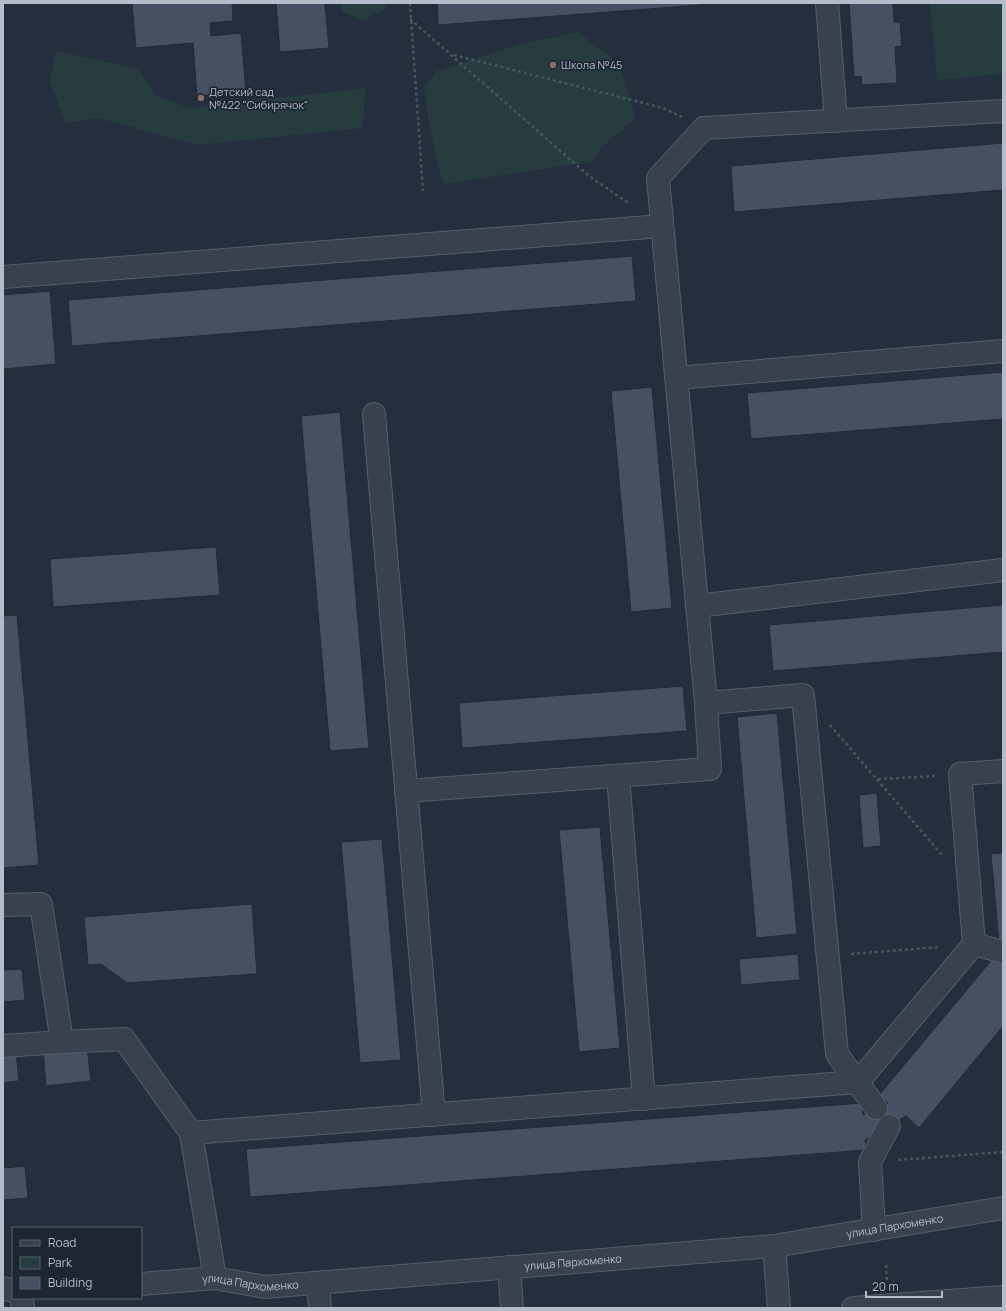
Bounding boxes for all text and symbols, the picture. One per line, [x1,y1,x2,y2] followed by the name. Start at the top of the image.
[561,57,622,72] place label: Школа №45
[548,60,558,70] marker: Школа №45
[209,84,308,112] place label: Детский сад №422 "Сибирячок"
[196,93,206,103] marker: Детский сад №422 "Сибирячок"
[845,1210,945,1241] street label: улица Пархоменко
[12,1227,142,1299] legend
[48,1234,76,1251] text: Road
[524,1250,623,1273] street label: улица Пархоменко
[48,1254,73,1271] text: Park
[201,1270,300,1294] street label: улица Пархоменко
[866,1273,942,1299] scale bar
[48,1274,92,1291] text: Building
[872,1278,899,1295] text: 20 m

